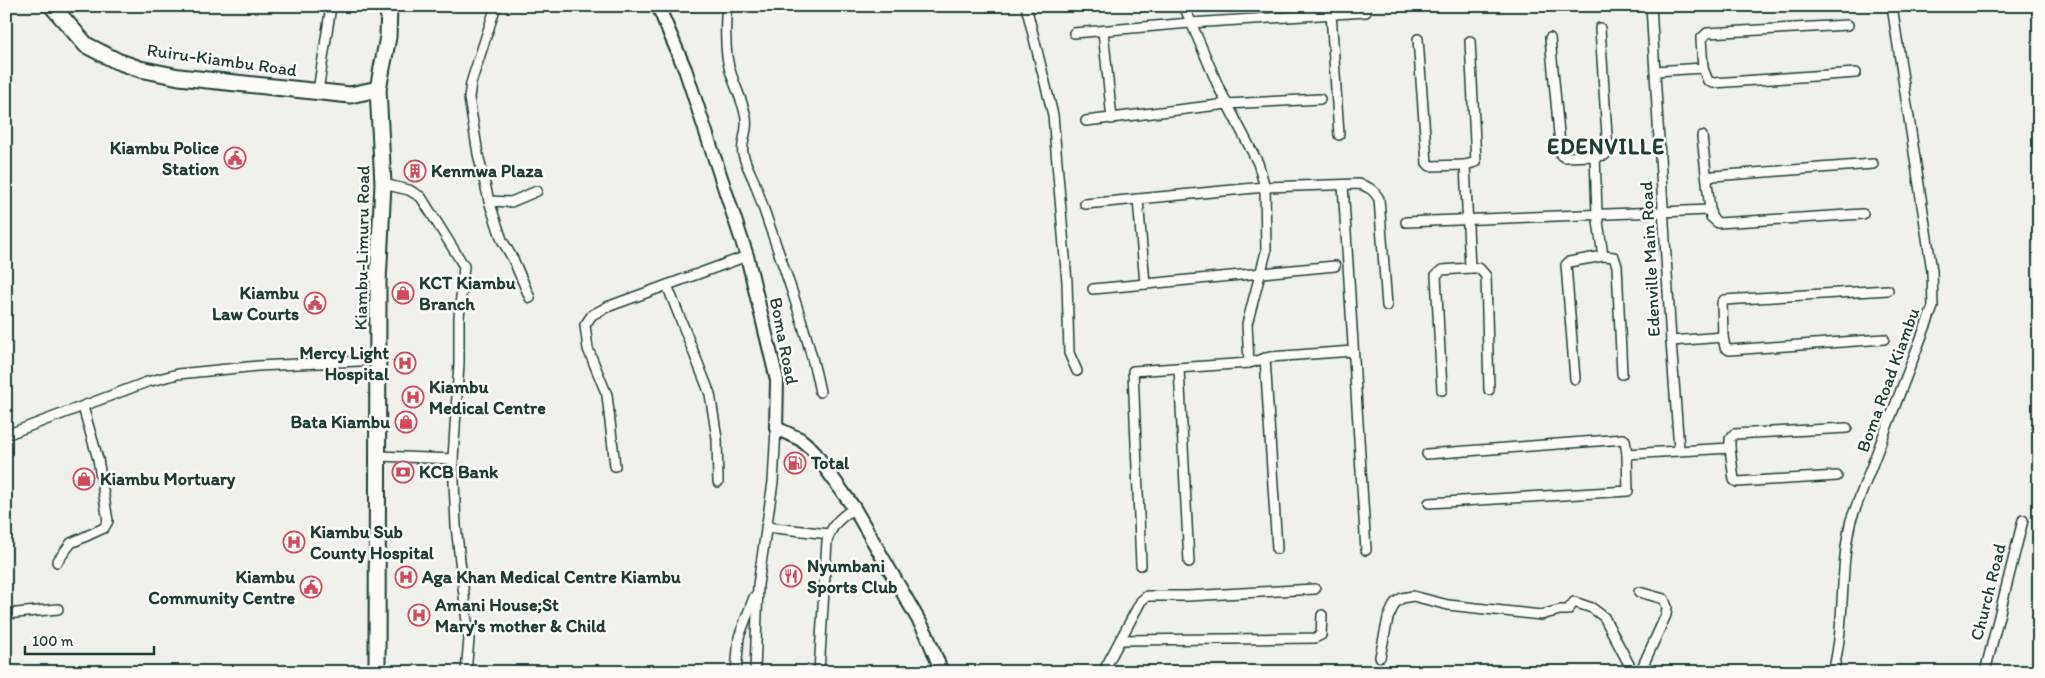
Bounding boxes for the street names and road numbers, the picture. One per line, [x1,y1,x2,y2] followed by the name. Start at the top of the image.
[146,39,298,81] street label: Ruiru-Kiambu Road
[350,165,374,331] street label: Kiambu-Limuru Road
[1635,181,1665,337] street label: Edenville Main Road
[765,296,803,387] street label: Boma Road
[1852,305,1924,455] street label: Boma Road Kiambu
[1965,541,2011,643] street label: Church Road

